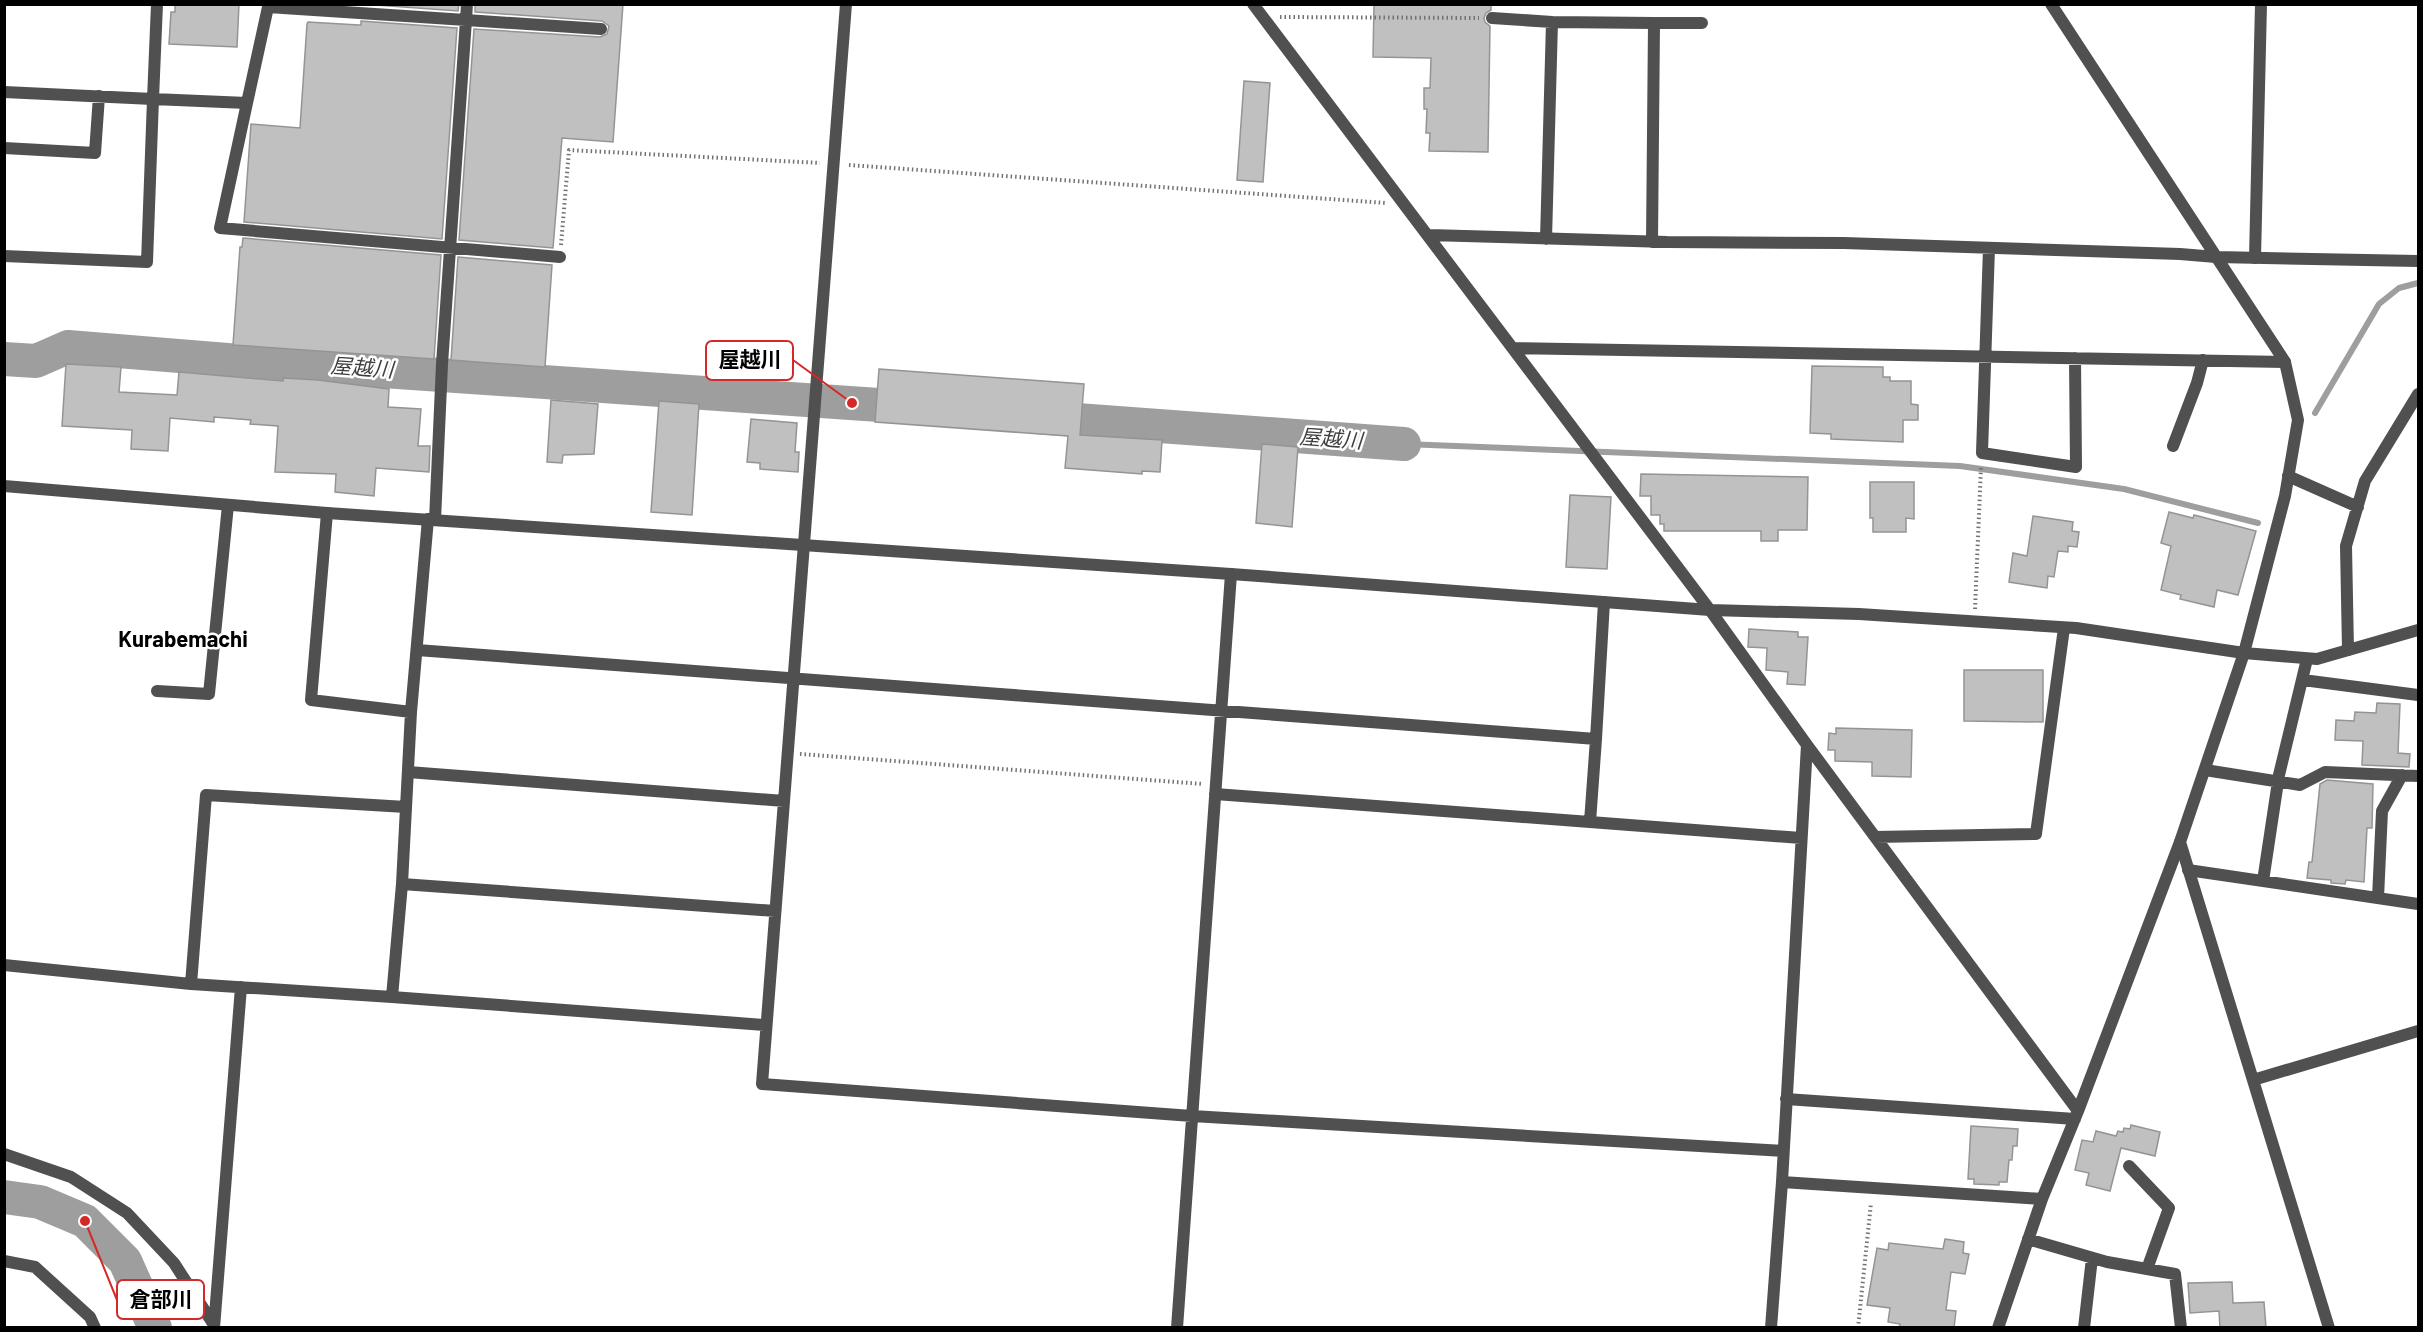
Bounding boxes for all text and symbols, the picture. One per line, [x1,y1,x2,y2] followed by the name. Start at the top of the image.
[706,341,793,380] callout: 屋越川
[719,346,782,371] text: 屋越川
[330,352,396,381] water label: 屋越川
[1299,423,1365,452] water label: 屋越川
[118,625,248,651] district label: Kurabemachi
[117,1280,204,1319] callout: 倉部川
[130,1286,193,1311] text: 倉部川

